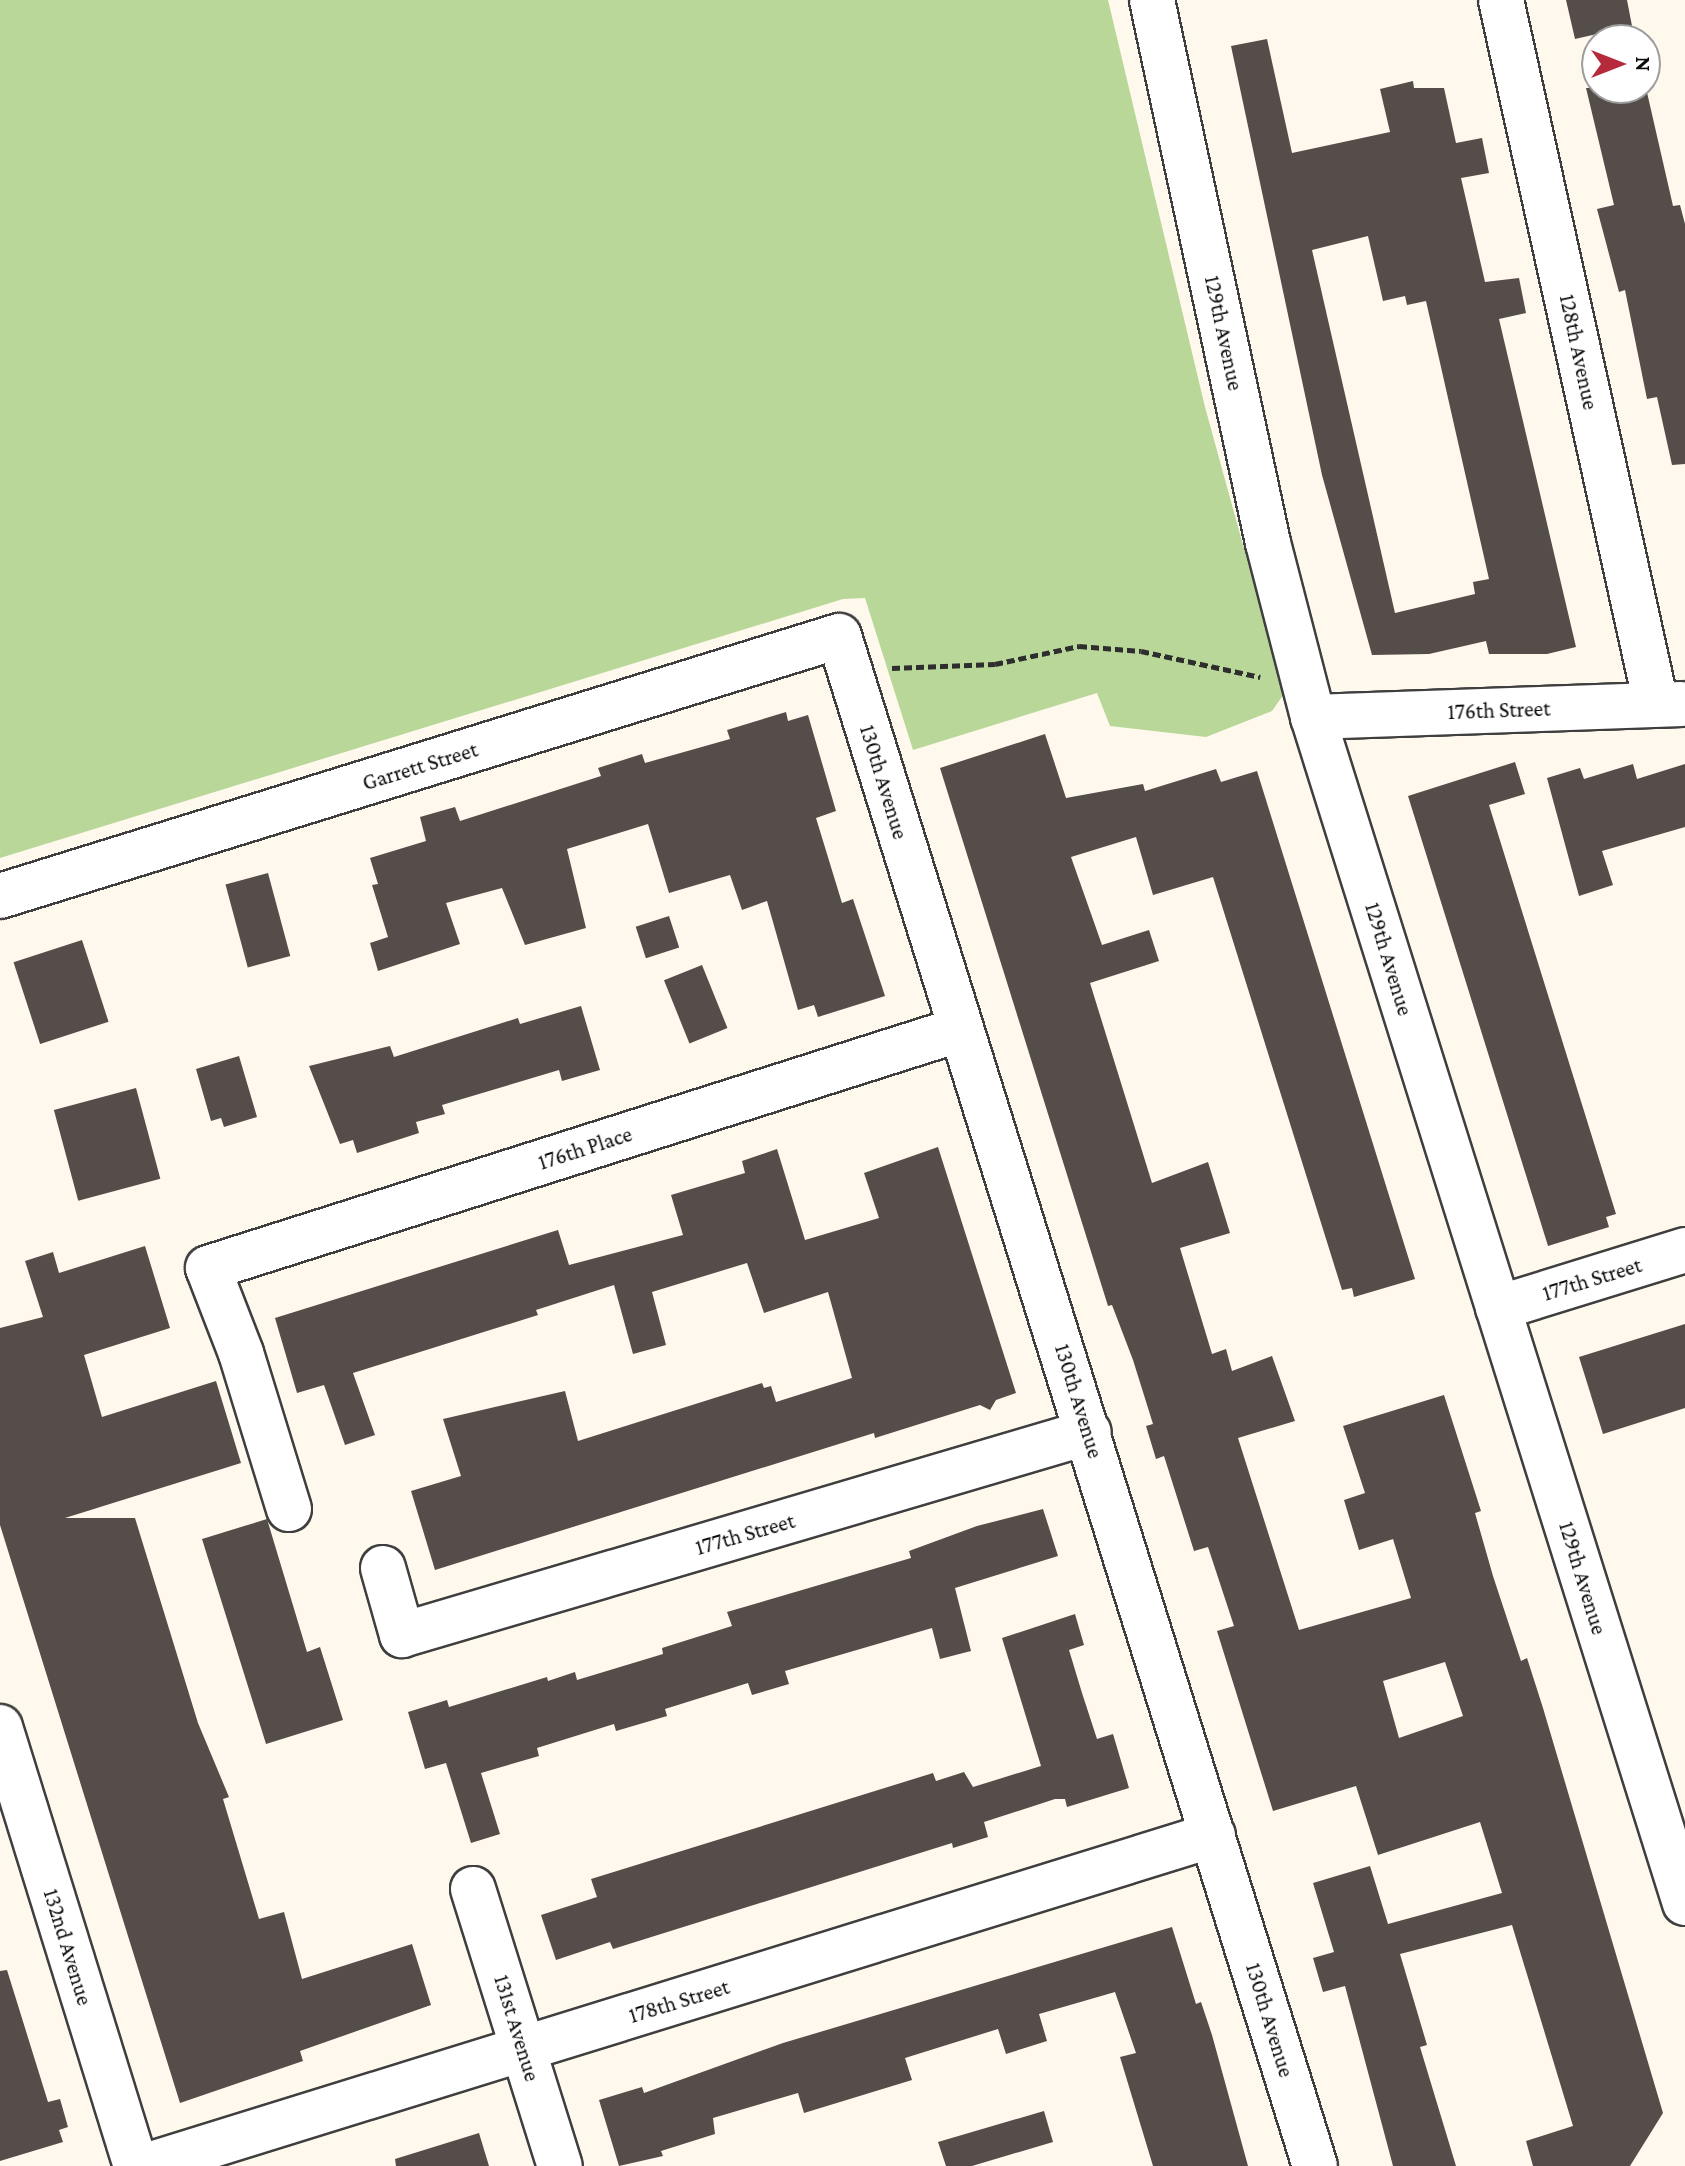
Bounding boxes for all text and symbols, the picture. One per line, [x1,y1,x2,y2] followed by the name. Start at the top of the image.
[1581,24,1661,104] north arrow
[1631,57,1656,72] text: N
[1199,273,1249,393] street label: 129th Avenue
[1554,292,1604,412] street label: 128th Avenue
[1447,695,1551,725] street label: 176th Street
[854,722,914,842] street label: 130th Avenue
[359,736,481,796] street label: Garrett Street
[1359,899,1419,1019] street label: 129th Avenue
[535,1120,635,1176] street label: 176th Place
[1539,1251,1645,1307] street label: 177th Street
[1049,1341,1109,1461] street label: 130th Avenue
[692,1507,798,1561] street label: 177th Street
[1553,1518,1613,1638] street label: 129th Avenue
[38,1886,98,2008] street label: 132nd Avenue
[1240,1960,1300,2080] street label: 130th Avenue
[488,1972,546,2084] street label: 131st Avenue
[625,1973,733,2029] street label: 178th Street

